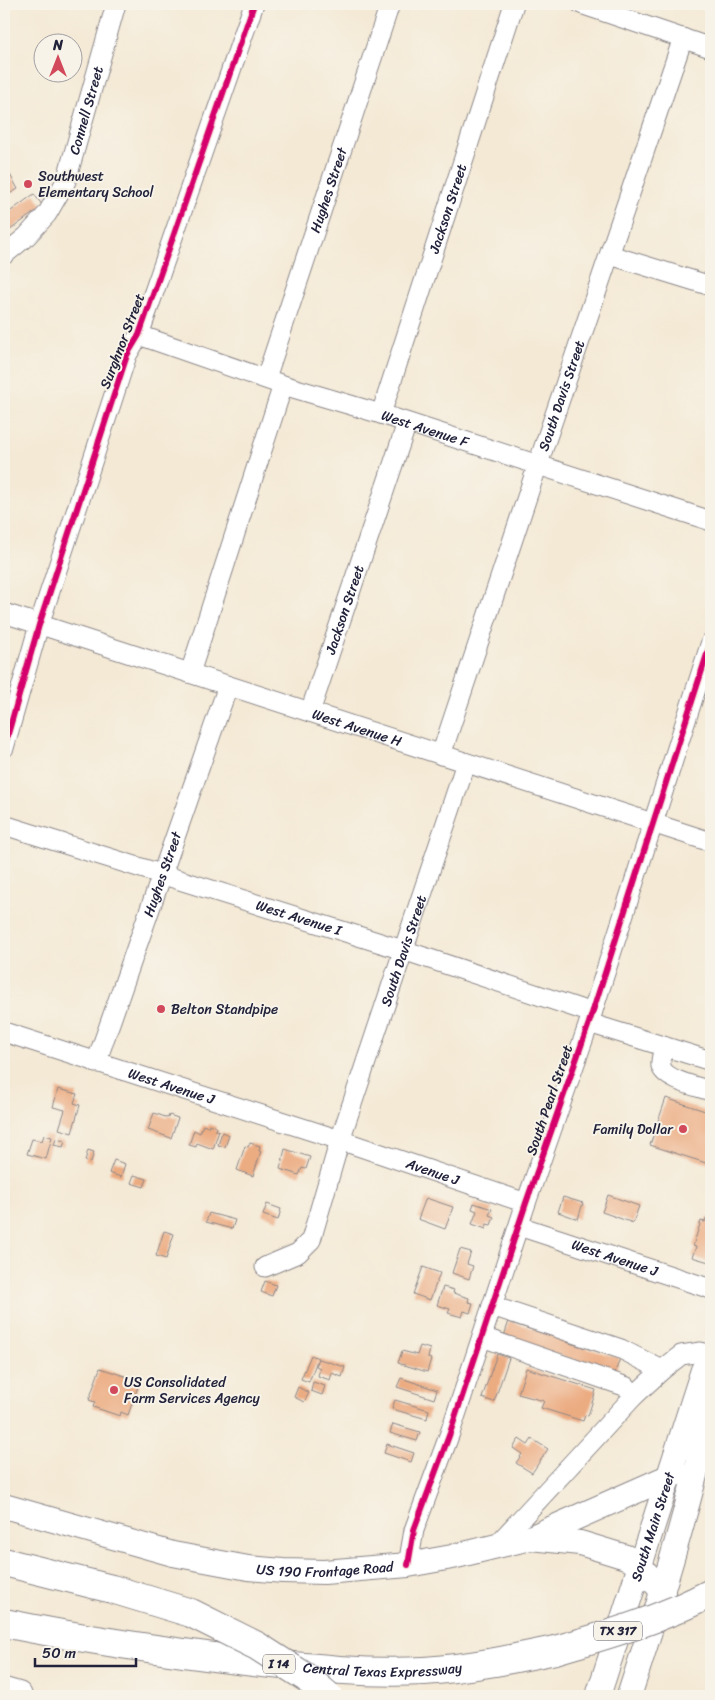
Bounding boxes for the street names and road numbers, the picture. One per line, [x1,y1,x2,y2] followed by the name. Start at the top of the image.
[62,63,111,158] street label: Connell Street
[303,143,355,236] street label: Hughes Street
[422,161,474,258] street label: Jackson Street
[93,290,152,393] street label: Surghnor Street
[531,337,592,455] street label: South Davis Street
[378,403,473,455] street label: West Avenue F
[318,562,371,659] street label: Jackson Street
[309,702,405,754] street label: West Avenue H
[136,827,189,920] street label: Hughes Street
[374,892,434,1010] street label: South Davis Street
[253,893,346,943] street label: West Avenue I
[519,1041,580,1159] street label: South Pearl Street
[125,1061,218,1112] street label: West Avenue J
[402,1151,463,1193] street label: Avenue J
[568,1232,662,1284] street label: West Avenue J
[624,1468,683,1585] street label: South Main Street
[255,1554,396,1585] street label: US 190 Frontage Road
[594,1622,642,1640] road number: TX 317
[263,1655,295,1674] road number: I 14
[302,1655,464,1685] street label: Central Texas Expressway

